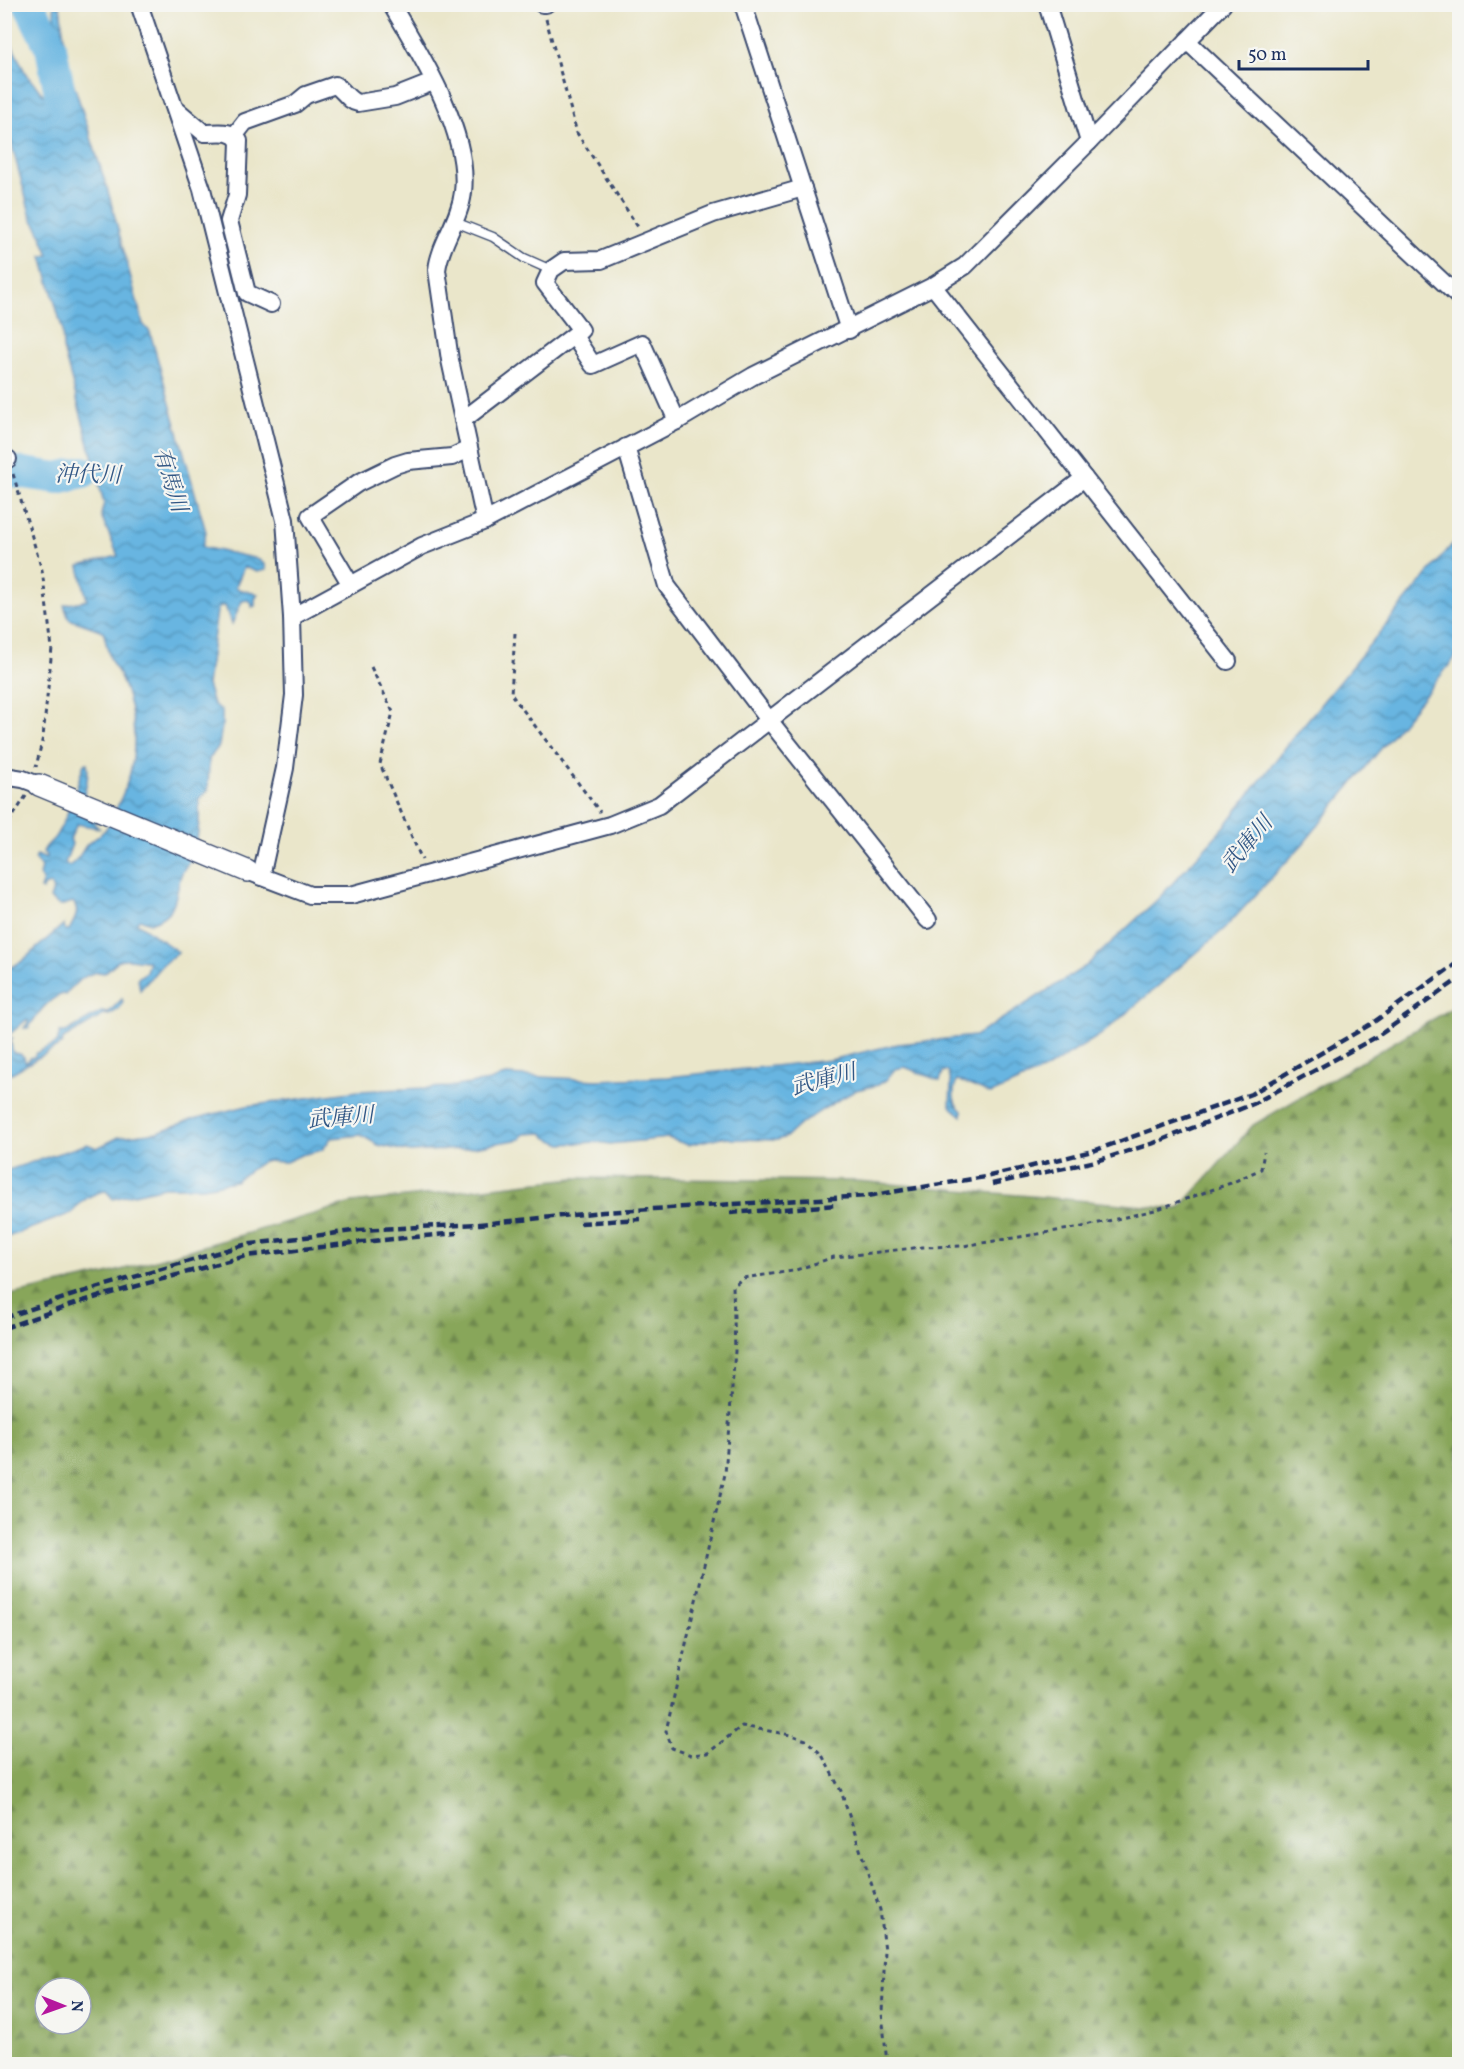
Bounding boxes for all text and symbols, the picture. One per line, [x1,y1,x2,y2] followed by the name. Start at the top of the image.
[1239,33,1368,71] scale bar
[1248,43,1287,68] text: 50 m
[145,444,194,518] water label: 有馬川
[55,460,123,492] water label: 沖代川
[1215,808,1282,880] water label: 武庫川
[788,1057,862,1105] water label: 武庫川
[307,1101,377,1137] water label: 武庫川
[33,1976,93,2036] north arrow
[65,2000,87,2013] text: N

